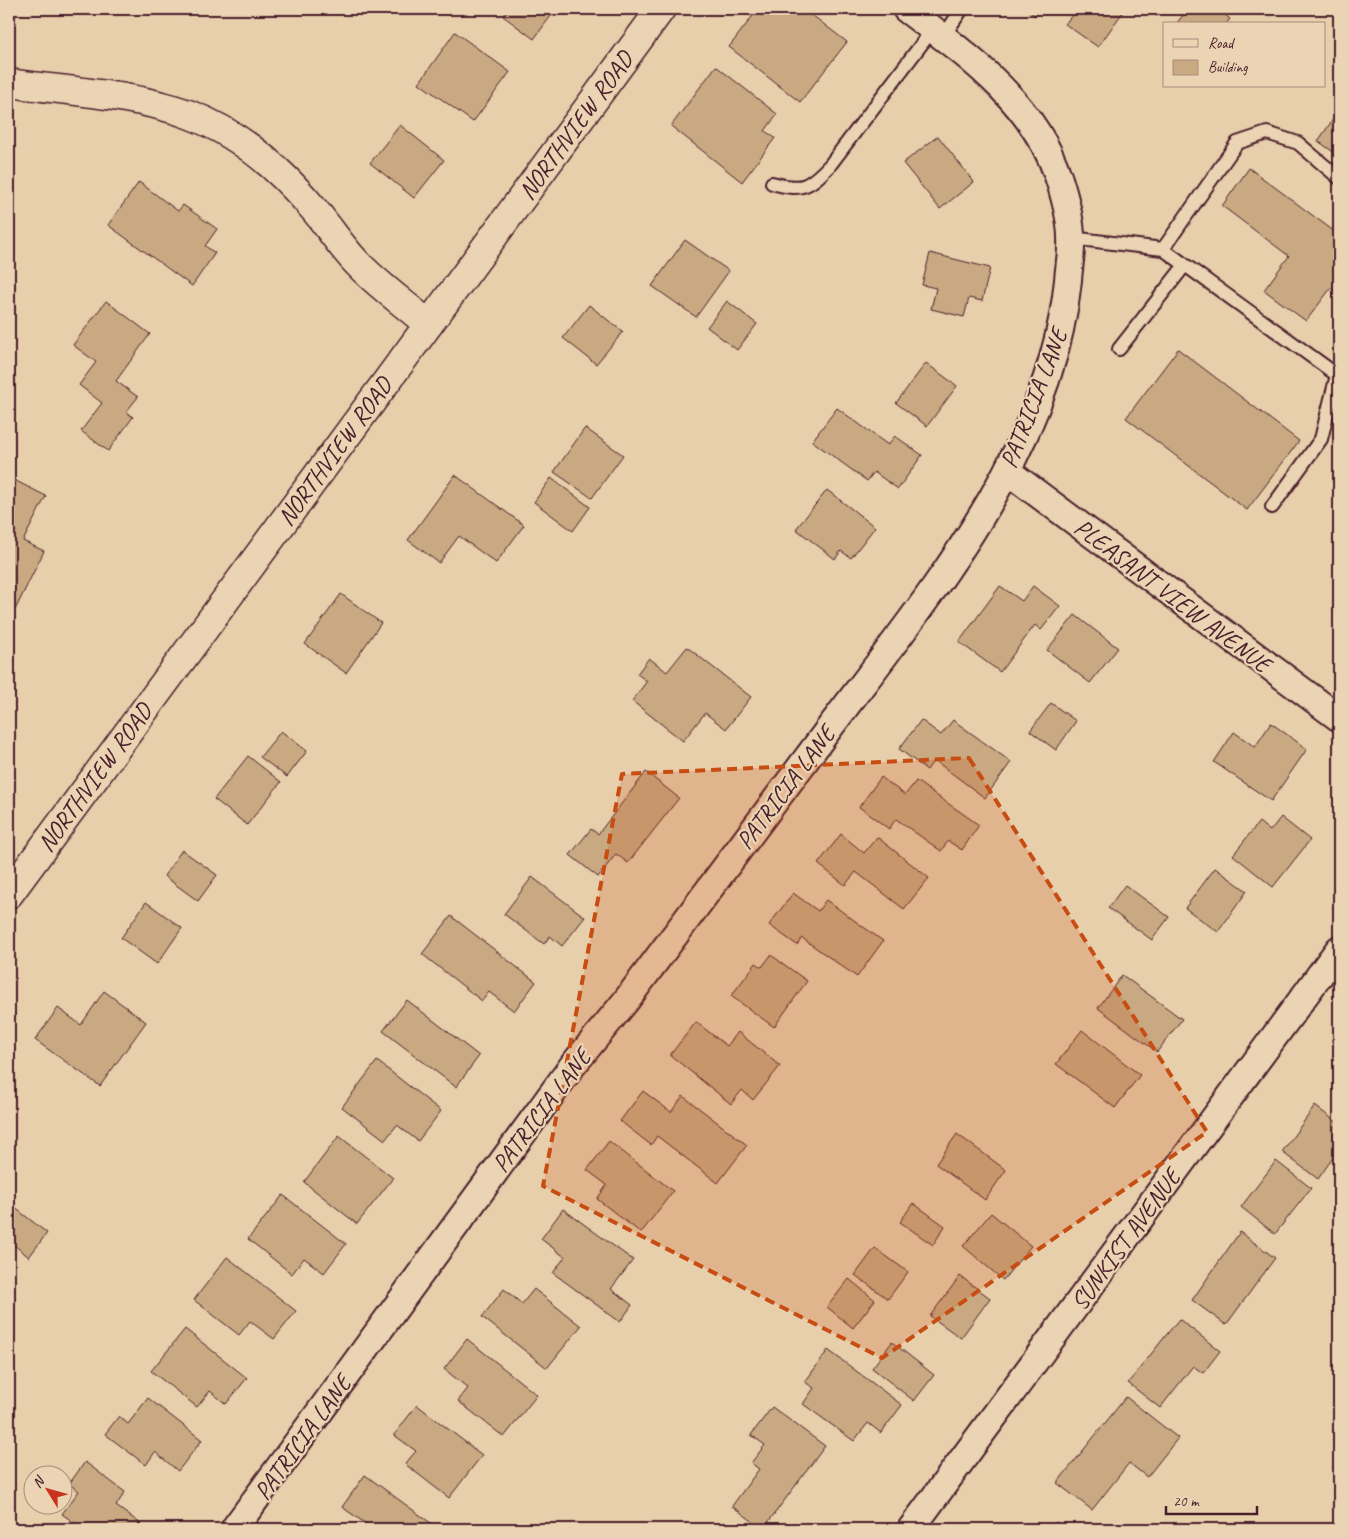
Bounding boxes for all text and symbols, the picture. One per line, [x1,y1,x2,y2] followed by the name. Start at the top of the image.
[1163,22,1326,88] legend
[1208,34,1235,53] text: Road
[511,44,641,206] street label: NORTHVIEW ROAD
[1208,58,1248,77] text: Building
[993,321,1076,473] street label: PATRICIA LANE
[270,370,400,532] street label: NORTHVIEW ROAD
[1068,511,1280,682] street label: PLEASANT VIEW AVENUE
[30,696,160,858] street label: NORTHVIEW ROAD
[729,717,845,856] street label: PATRICIA LANE
[485,1040,601,1179] street label: PATRICIA LANE
[1064,1160,1190,1317] street label: SUNKIST AVENUE
[247,1366,361,1506] street label: PATRICIA LANE
[22,1466,72,1516] north arrow
[29,1472,49,1491] text: N
[1166,1483,1257,1515] scale bar
[1173,1492,1200,1511] text: 20 m

